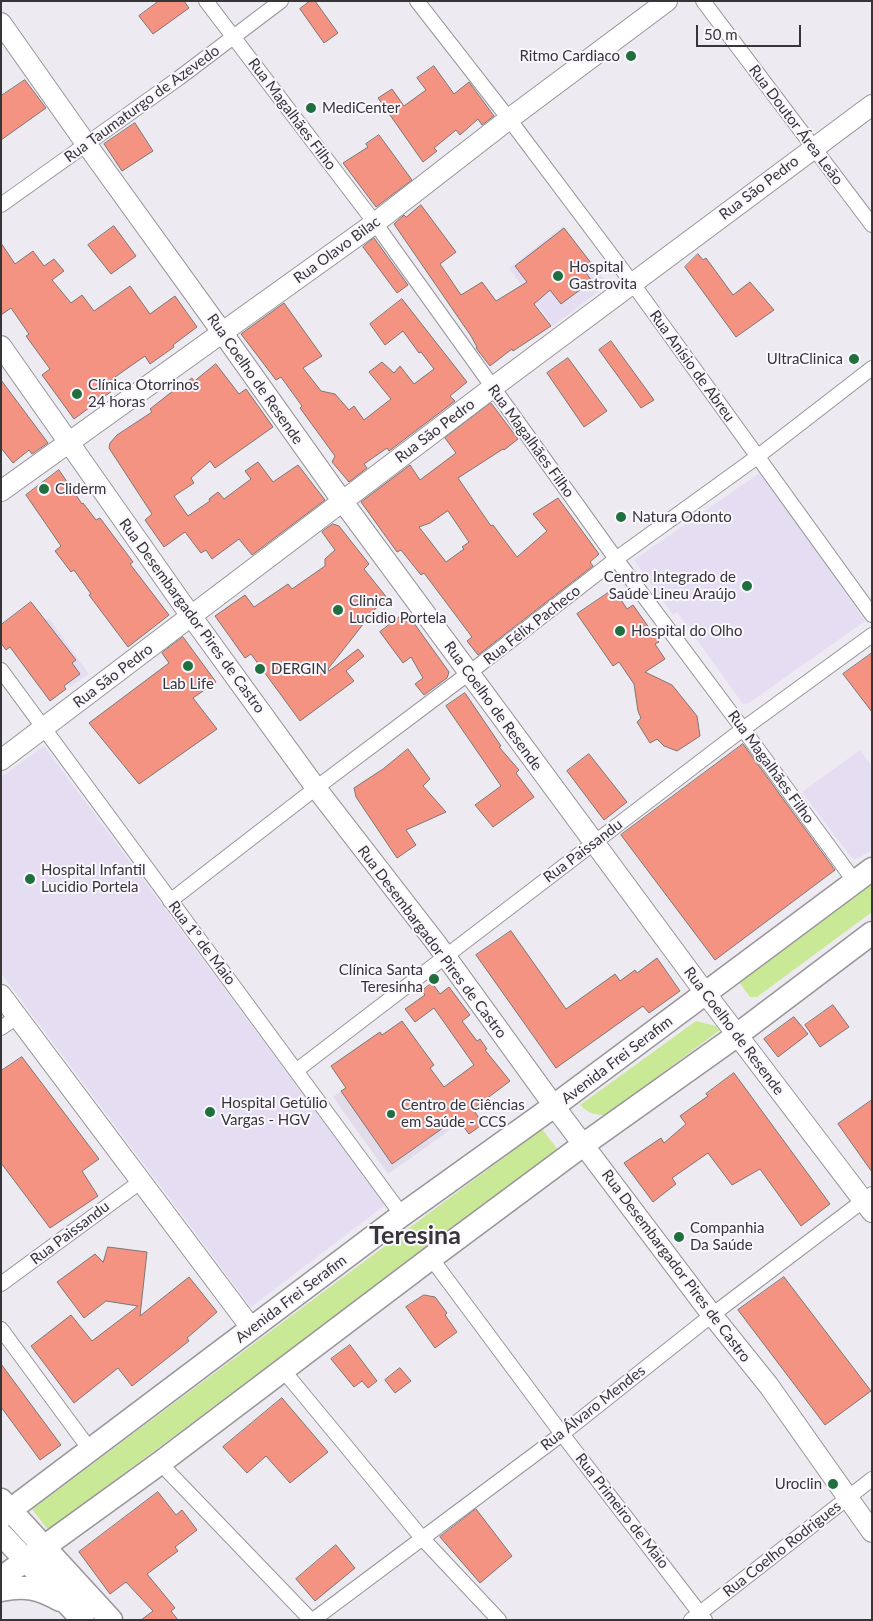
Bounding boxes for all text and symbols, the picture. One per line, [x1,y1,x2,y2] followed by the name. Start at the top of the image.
[698,15,803,47] scale bar
[704,25,738,43] text: 50 m
[61,42,223,166] street label: Rua Taumaturgo de Azevedo
[519,47,620,65] place label: Ritmo Cardiaco
[624,49,638,63] marker: Ritmo Cardiaco
[244,55,340,173] street label: Rua Magalhães Filho
[745,61,847,189] street label: Rua Doutor Área Leão
[322,99,400,117] place label: MediCenter
[304,101,318,115] marker: MediCenter
[716,152,802,224] street label: Rua São Pedro
[290,213,384,287] street label: Rua Olavo Bilac
[569,258,637,293] place label: Hospital Gastrovita
[551,269,565,283] marker: Hospital Gastrovita
[646,307,738,425] street label: Rua Anísio de Abreu
[203,310,307,448] street label: Rua Coelho de Resende
[767,350,843,368] place label: UltraClinica
[847,352,861,366] marker: UltraClinica
[88,376,199,411] place label: Clínica Otorrinos 24 horas
[484,381,578,501] street label: Rua Magalhães Filho
[70,387,84,401] marker: Clínica Otorrinos 24 horas
[392,395,478,467] street label: Rua São Pedro
[55,480,106,498] place label: Cliderm
[37,482,51,496] marker: Cliderm
[632,508,732,526] place label: Natura Odonto
[614,510,628,524] marker: Natura Odonto
[115,515,269,717] street label: Rua Desembargador Pires de Castro
[604,568,736,603] place label: Centro Integrado de Saúde Lineu Araújo
[740,579,754,593] marker: Centro Integrado de Saúde Lineu Araújo
[480,582,584,668] street label: Rua Félix Pacheco
[349,592,447,627] place label: Clinica Lucidio Portela
[331,603,345,617] marker: Clinica Lucidio Portela
[631,622,742,640] place label: Hospital do Olho
[613,624,627,638] marker: Hospital do Olho
[440,638,546,774] street label: Rua Coelho de Resende
[70,640,156,712] street label: Rua São Pedro
[181,659,195,673] marker: Lab Life
[271,660,327,678] place label: DERGIN
[253,662,267,676] marker: DERGIN
[162,675,214,693] place label: Lab Life
[724,707,818,827] street label: Rua Magalhães Filho
[540,815,626,887] street label: Rua Paissandu
[354,842,510,1042] street label: Rua Desembargador Pires de Castro
[41,861,145,896] place label: Hospital Infantil Lucidio Portela
[23,872,37,886] marker: Hospital Infantil Lucidio Portela
[164,897,240,989] street label: Rua 1º de Maio
[339,961,423,996] place label: Clínica Santa Teresinha
[680,964,788,1098] street label: Rua Coelho de Resende
[427,972,441,986] marker: Clínica Santa Teresinha
[558,1012,676,1108] street label: Avenida Frei Serafim
[221,1094,328,1129] place label: Hospital Getúlio Vargas - HGV
[401,1096,525,1131] place label: Centro de Ciências em Saúde - CCS
[203,1105,217,1119] marker: Hospital Getúlio Vargas - HGV
[385,1108,397,1120] marker: Centro de Ciências em Saúde - CCS
[598,1166,754,1366] street label: Rua Desembargador Pires de Castro
[27,1197,113,1269] street label: Rua Paissandu
[690,1219,764,1254] place label: Companhia Da Saúde
[369,1221,461,1251] district label: Teresina
[672,1230,686,1244] marker: Companhia Da Saúde
[232,1251,350,1347] street label: Avenida Frei Serafim
[537,1362,649,1454] street label: Rua Álvaro Mendes
[571,1450,673,1572] street label: Rua Primeiro de Maio
[775,1475,822,1493] place label: Uroclin
[826,1477,840,1491] marker: Uroclin
[719,1497,845,1601] street label: Rua Coelho Rodrigues

